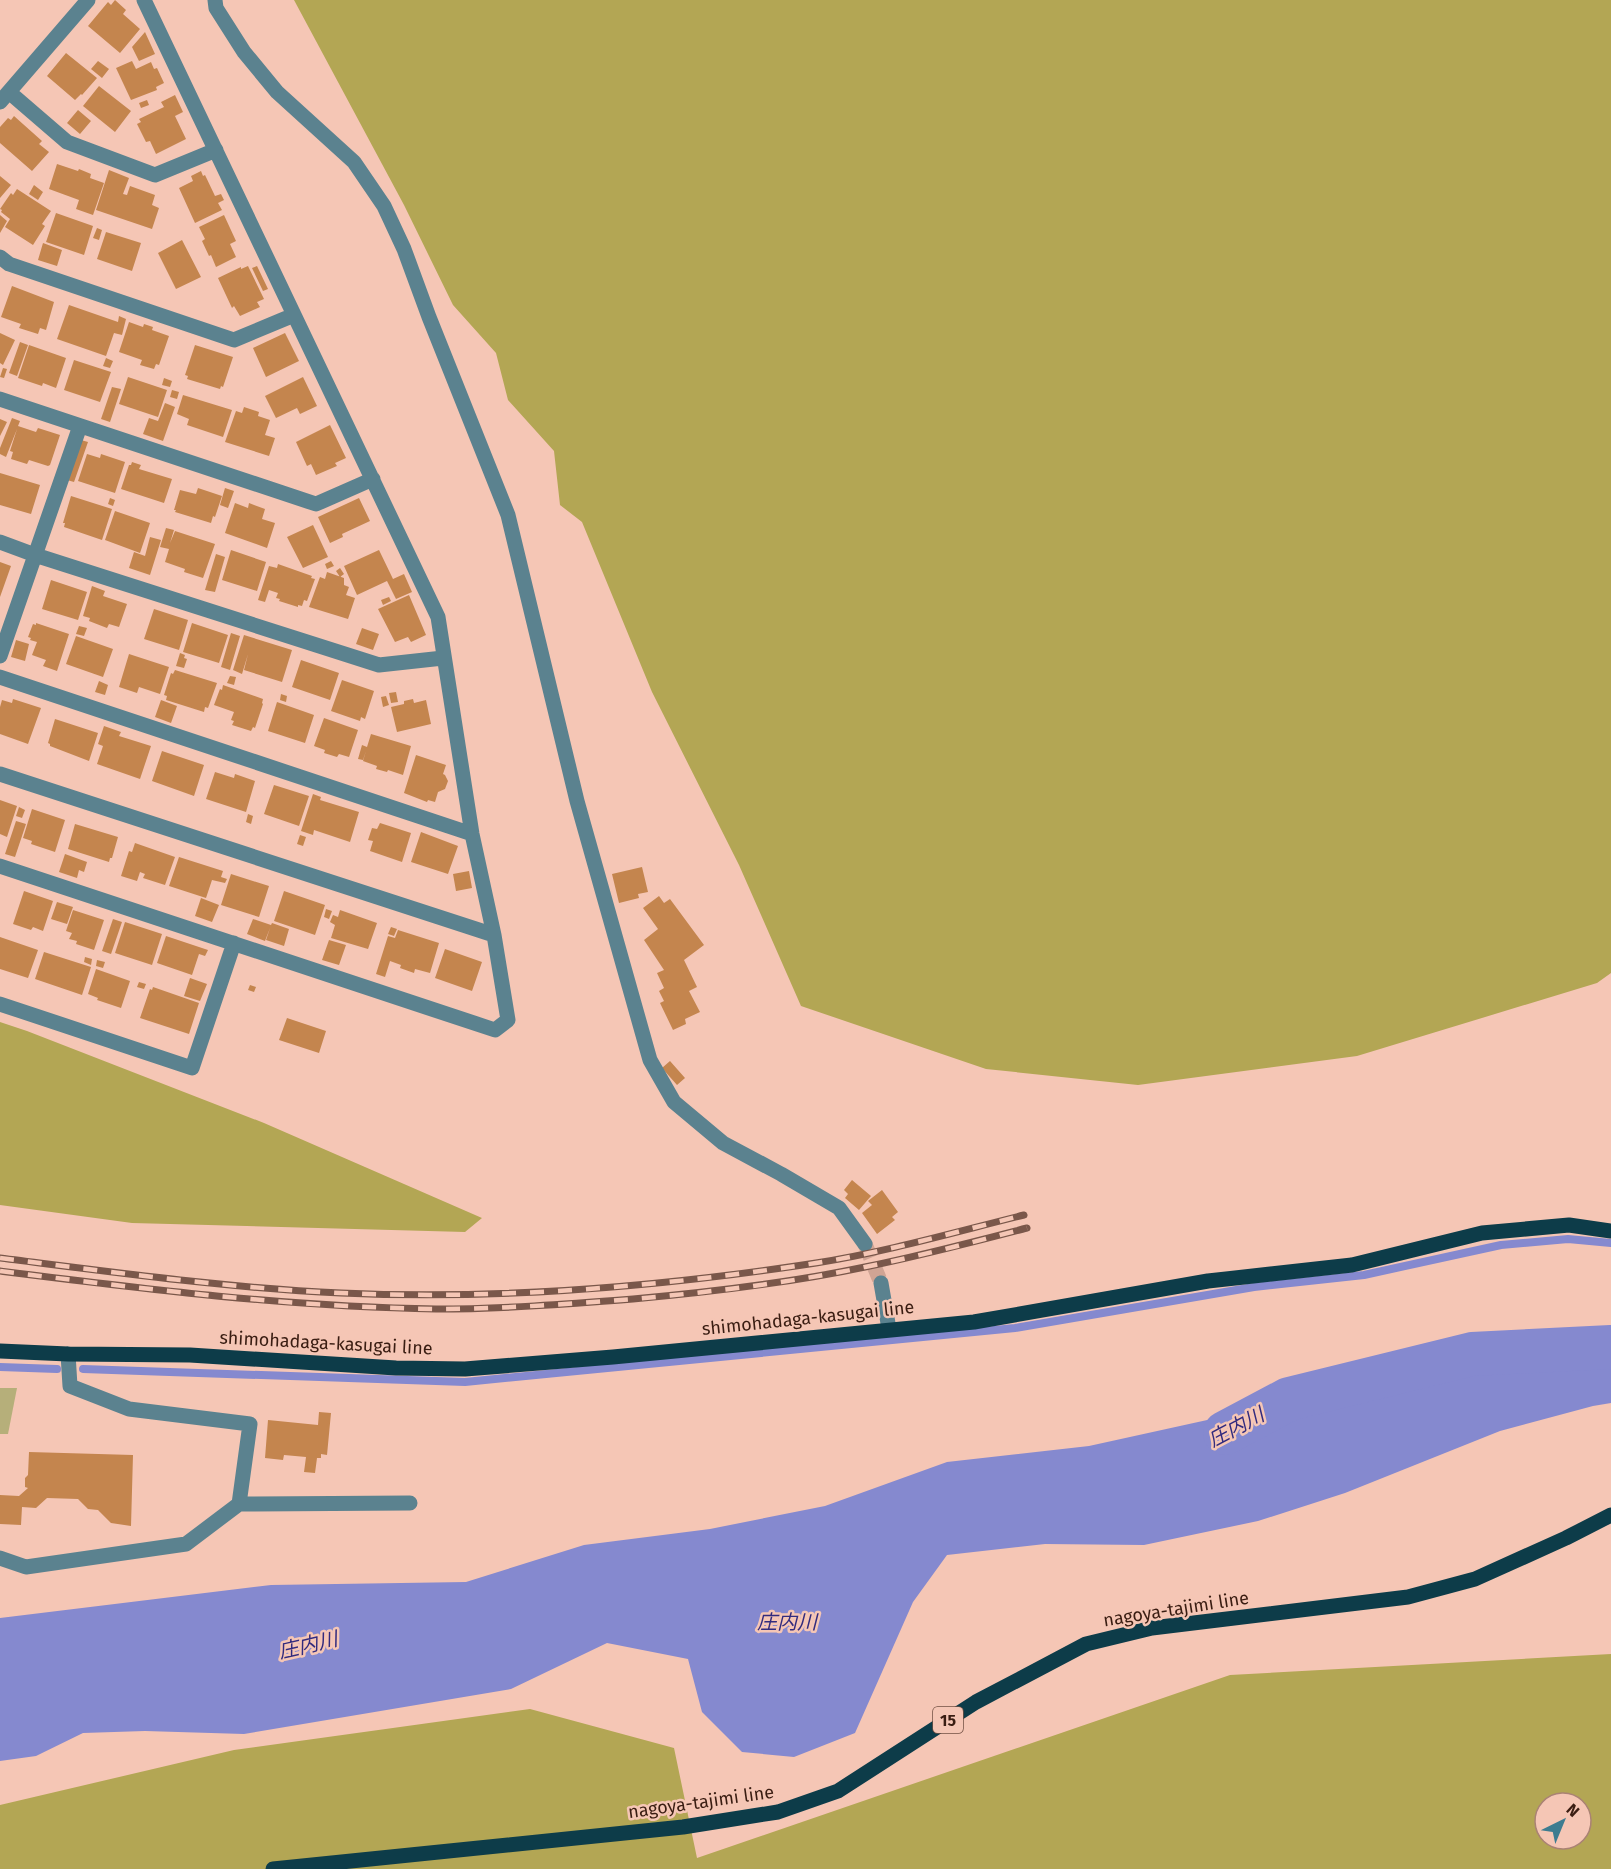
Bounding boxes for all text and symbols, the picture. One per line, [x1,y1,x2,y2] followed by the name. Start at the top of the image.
[701,1296,915,1340] street label: shimohadaga-kasugai line
[219,1326,433,1360] street label: shimohadaga-kasugai line
[1204,1401,1270,1452] water label: 庄内川
[1102,1587,1250,1631] street label: nagoya-tajimi line
[757,1610,819,1634] water label: 庄内川
[276,1626,342,1663] water label: 庄内川
[933,1707,963,1733] road number: 15
[627,1781,775,1823] street label: nagoya-tajimi line
[1533,1791,1593,1851] north arrow
[1563,1800,1583,1821] text: N

